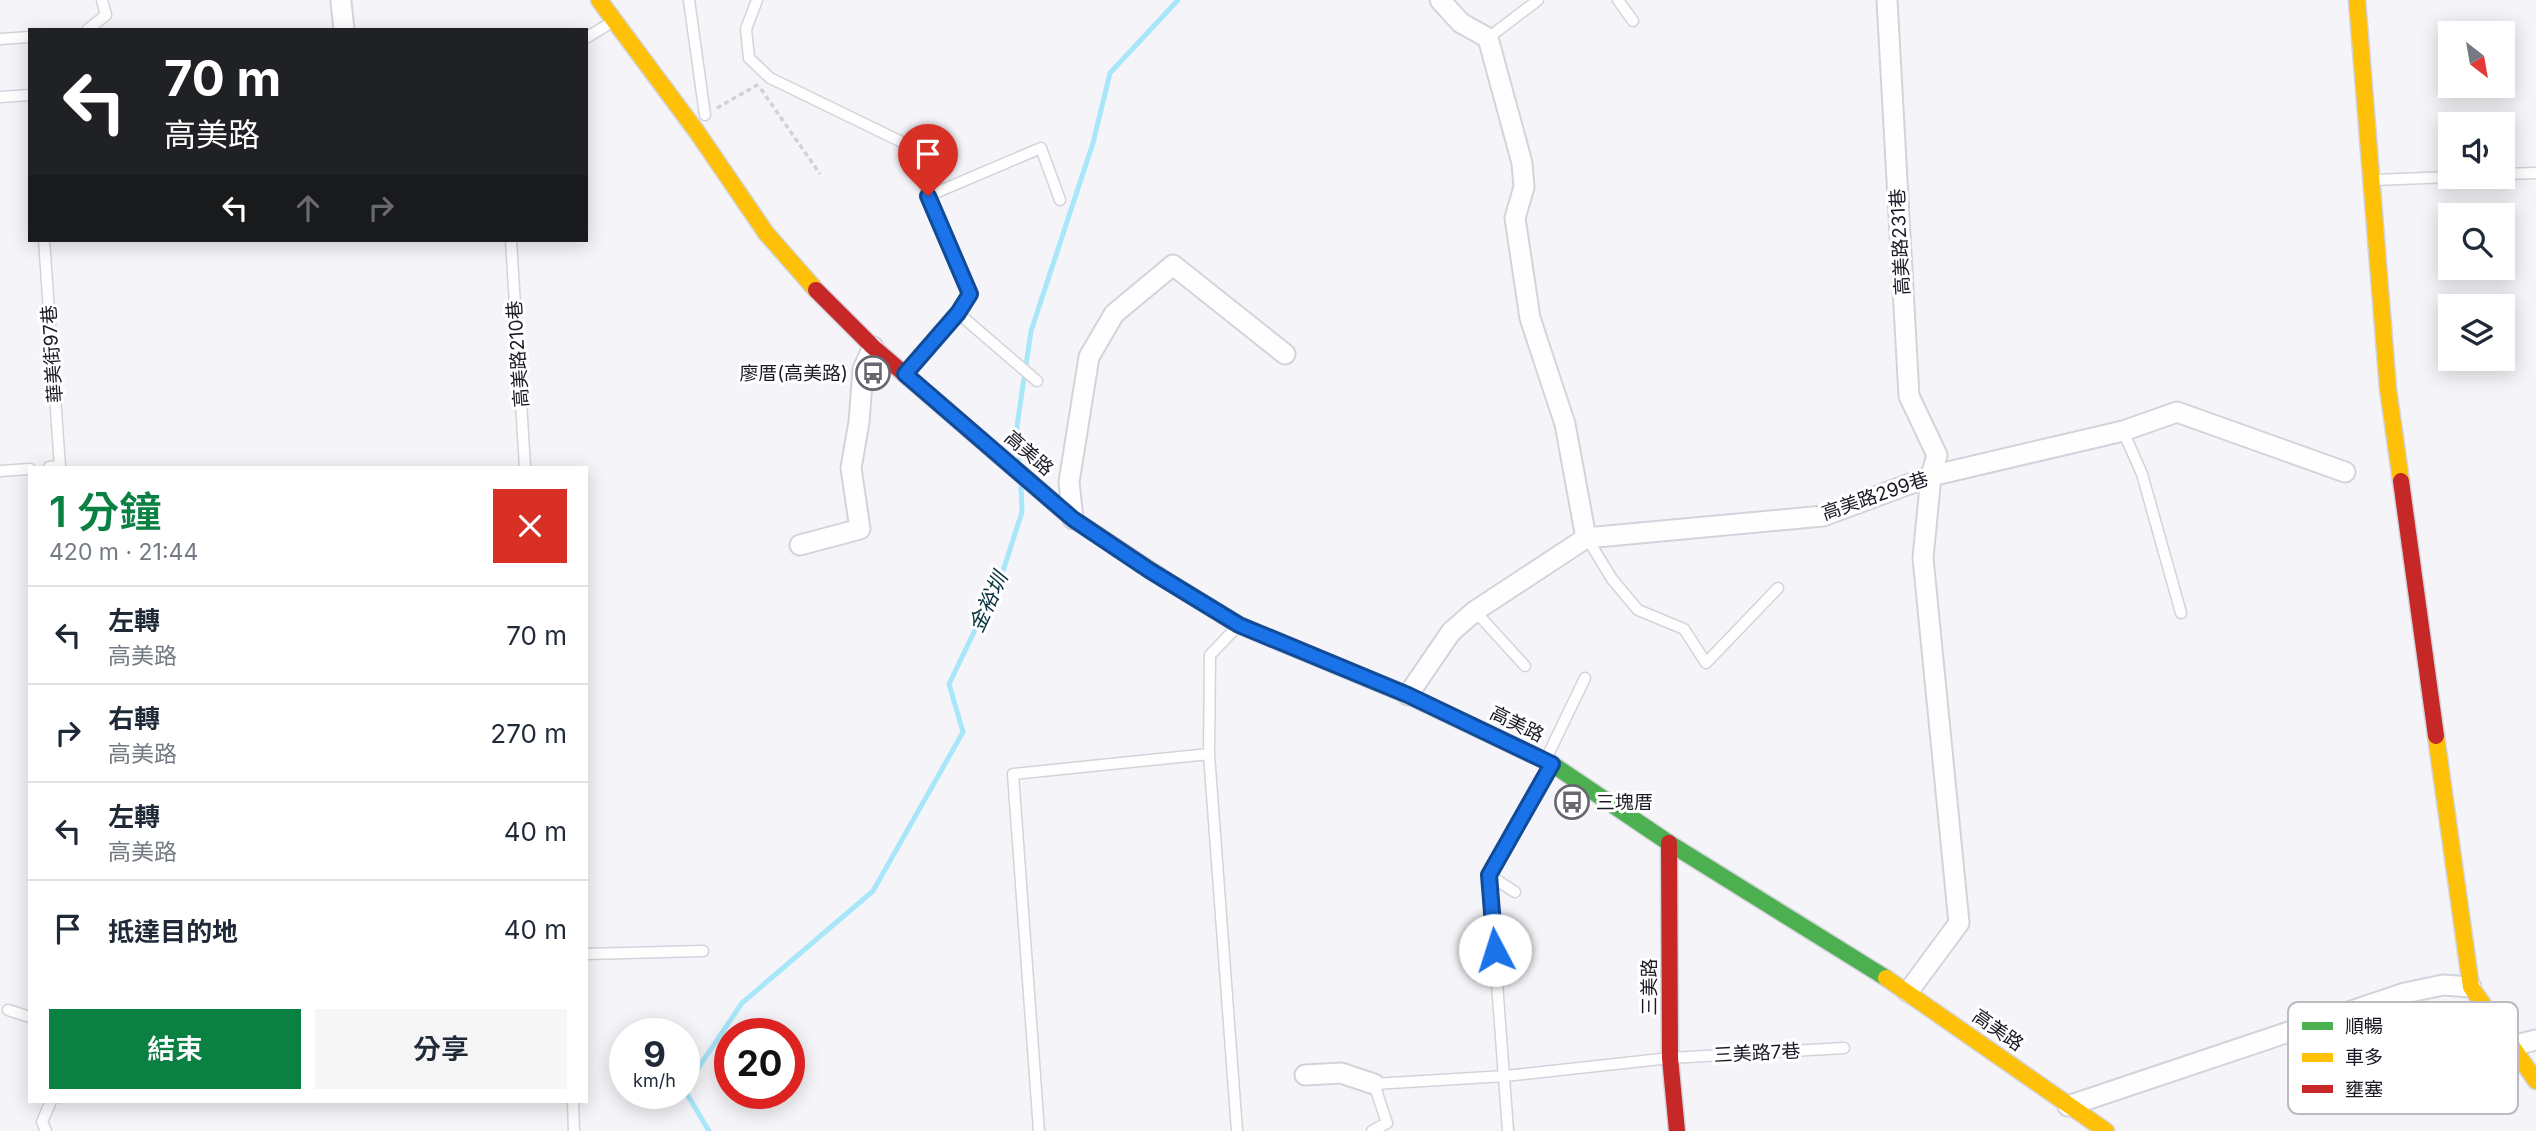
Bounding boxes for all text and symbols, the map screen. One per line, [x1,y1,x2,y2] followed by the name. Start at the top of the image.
[2438,21,2515,98] north arrow
[2438,21,2515,371] map controls
[164,49,281,108] text: 70 m
[49,56,140,147] icon: left
[2438,112,2515,189] button: sound
[164,115,260,154] text: 高美路
[898,124,958,196] pin
[909,135,947,173] icon: arrive
[1886,188,1914,296] street label: 高美路231巷
[216,189,254,227] icon: left
[289,189,327,227] icon: ahead
[362,189,400,227] icon: right
[2438,203,2515,280] button: search
[2438,294,2515,371] button: layers
[503,300,533,408] street label: 高美路210巷
[37,304,67,404] street label: 華美街97巷
[854,354,892,392] bus stop icon: 廖厝(高美路)
[739,362,848,385] place label: 廖厝(高美路)
[1000,426,1058,480] street label: 高美路
[1819,467,1931,525] street label: 高美路299巷
[49,486,161,537] text: 1 分鐘
[493,489,567,563] button: close
[49,538,198,566] text: 420 m · 21:44
[963,565,1014,636] water label: 金裕圳
[108,605,160,636] text: 左轉
[49,616,87,654] icon: left
[506,620,567,651] text: 70 m
[108,642,177,670] text: 高美路
[1486,701,1548,747] street label: 高美路
[108,703,160,734] text: 右轉
[49,714,87,752] icon: right
[490,718,567,749] text: 270 m
[108,740,177,768] text: 高美路
[1553,783,1591,821] bus stop icon: 三塊厝
[1596,791,1653,814] place label: 三塊厝
[108,801,160,832] text: 左轉
[49,812,87,850] icon: left
[504,816,567,847] text: 40 m
[108,838,177,866] text: 高美路
[49,910,87,948] icon: arrive
[1458,913,1532,987] position arrow
[504,914,567,945] text: 40 m
[108,916,238,947] text: 抵達目的地
[1638,958,1661,1016] street label: 三美路
[2288,1002,2518,1114] legend
[1968,1004,2028,1056] street label: 高美路
[49,1009,301,1089] button: 結束
[315,1009,567,1089] button: 分享
[2345,1015,2383,1038] text: 順暢
[714,1018,805,1109] speed limit sign: 20
[643,1033,666,1075] text: 9
[1713,1039,1801,1067] street label: 三美路7巷
[2345,1046,2383,1069] text: 車多
[633,1070,676,1091] text: km/h
[2345,1078,2383,1101] text: 壅塞

